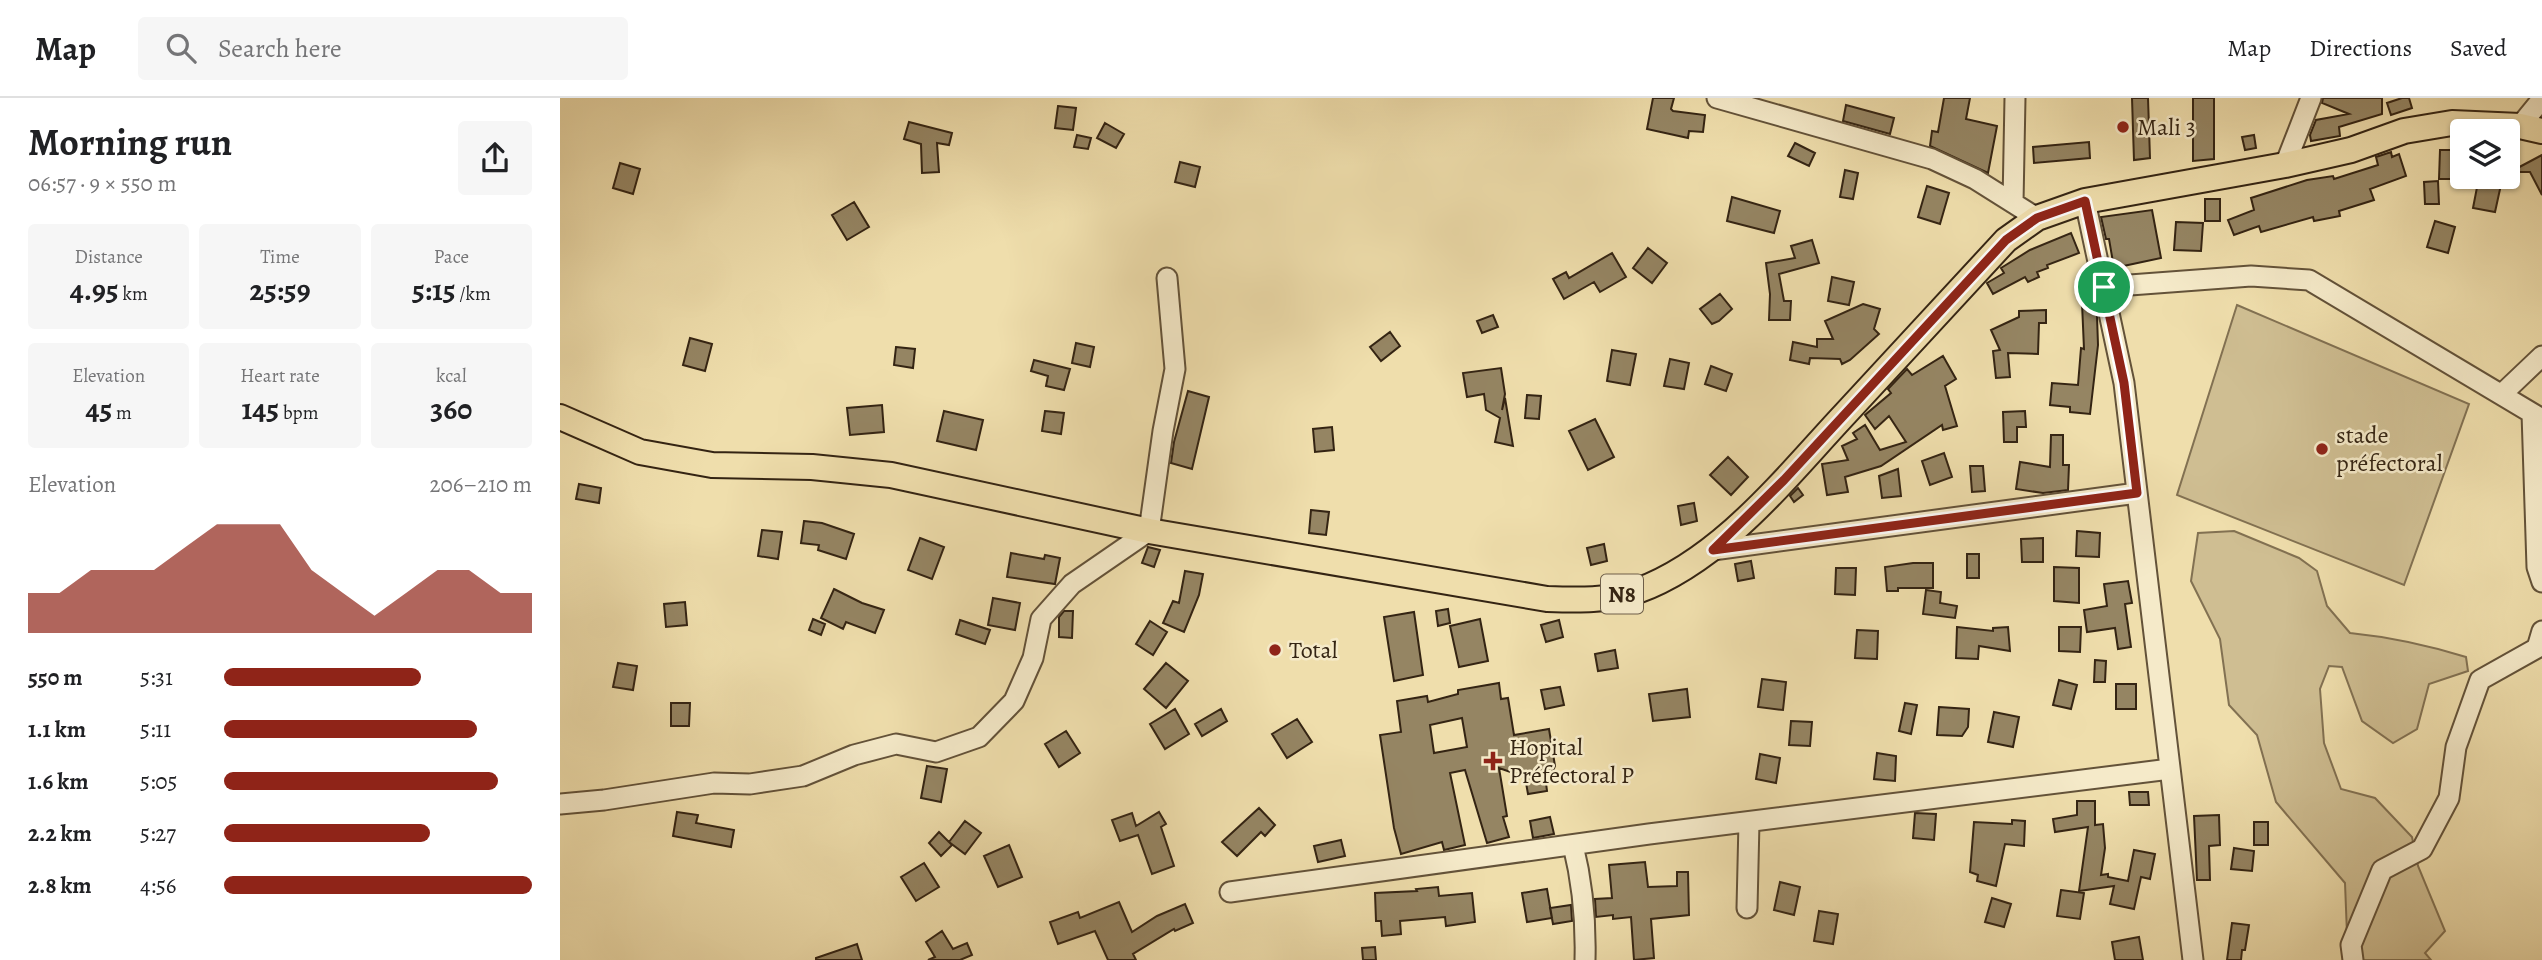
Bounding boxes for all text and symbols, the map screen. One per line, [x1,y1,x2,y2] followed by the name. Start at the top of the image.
[138,17,628,80] search box
[35,26,96,71] text: Map
[162,29,200,67] icon: search
[218,31,342,66] text: Search here
[2227,32,2271,64] text: Map
[2309,32,2412,64] text: Directions
[2450,32,2507,64] text: Saved
[2137,111,2196,143] place label: Mali 3
[28,116,232,168] text: Morning run
[2115,119,2131,135] marker: Mali 3
[2450,119,2520,189] map controls
[2450,119,2520,189] button: layers
[458,121,532,195] button: share
[28,168,177,199] text: 06:57 · 9 × 550 m
[75,244,143,270] text: Distance
[260,244,300,270] text: Time
[434,244,469,270] text: Pace
[2074,257,2134,317] pin
[2085,268,2123,306] icon: arrive
[70,270,119,310] text: 4.95
[249,270,311,310] text: 25:59
[412,270,455,310] text: 5:15
[119,281,148,307] text: km
[455,281,491,307] text: /km
[72,363,145,389] text: Elevation
[240,363,320,389] text: Heart rate
[436,363,467,389] text: kcal
[85,389,112,429] text: 45
[242,389,279,429] text: 145
[430,389,472,429] text: 360
[112,400,132,426] text: m
[279,400,318,426] text: bpm
[2336,419,2443,479] place label: stade préfectoral
[2314,441,2330,457] marker: stade préfectoral
[28,469,116,500] text: Elevation
[429,469,532,500] text: 206–210 m
[1601,574,1643,614] road number: N8
[1289,634,1338,666] place label: Total
[1267,642,1283,658] marker: Total
[28,662,83,693] text: 550 m
[140,662,173,693] text: 5:31
[28,714,86,745] text: 1.1 km
[140,714,171,745] text: 5:11
[1509,731,1634,791] place label: Hopital Préfectoral P
[1483,751,1503,771] marker: Hopital Préfectoral P
[28,766,88,797] text: 1.6 km
[140,766,178,797] text: 5:05
[28,818,92,849] text: 2.2 km
[140,818,176,849] text: 5:27
[28,870,92,901] text: 2.8 km
[140,870,176,901] text: 4:56

